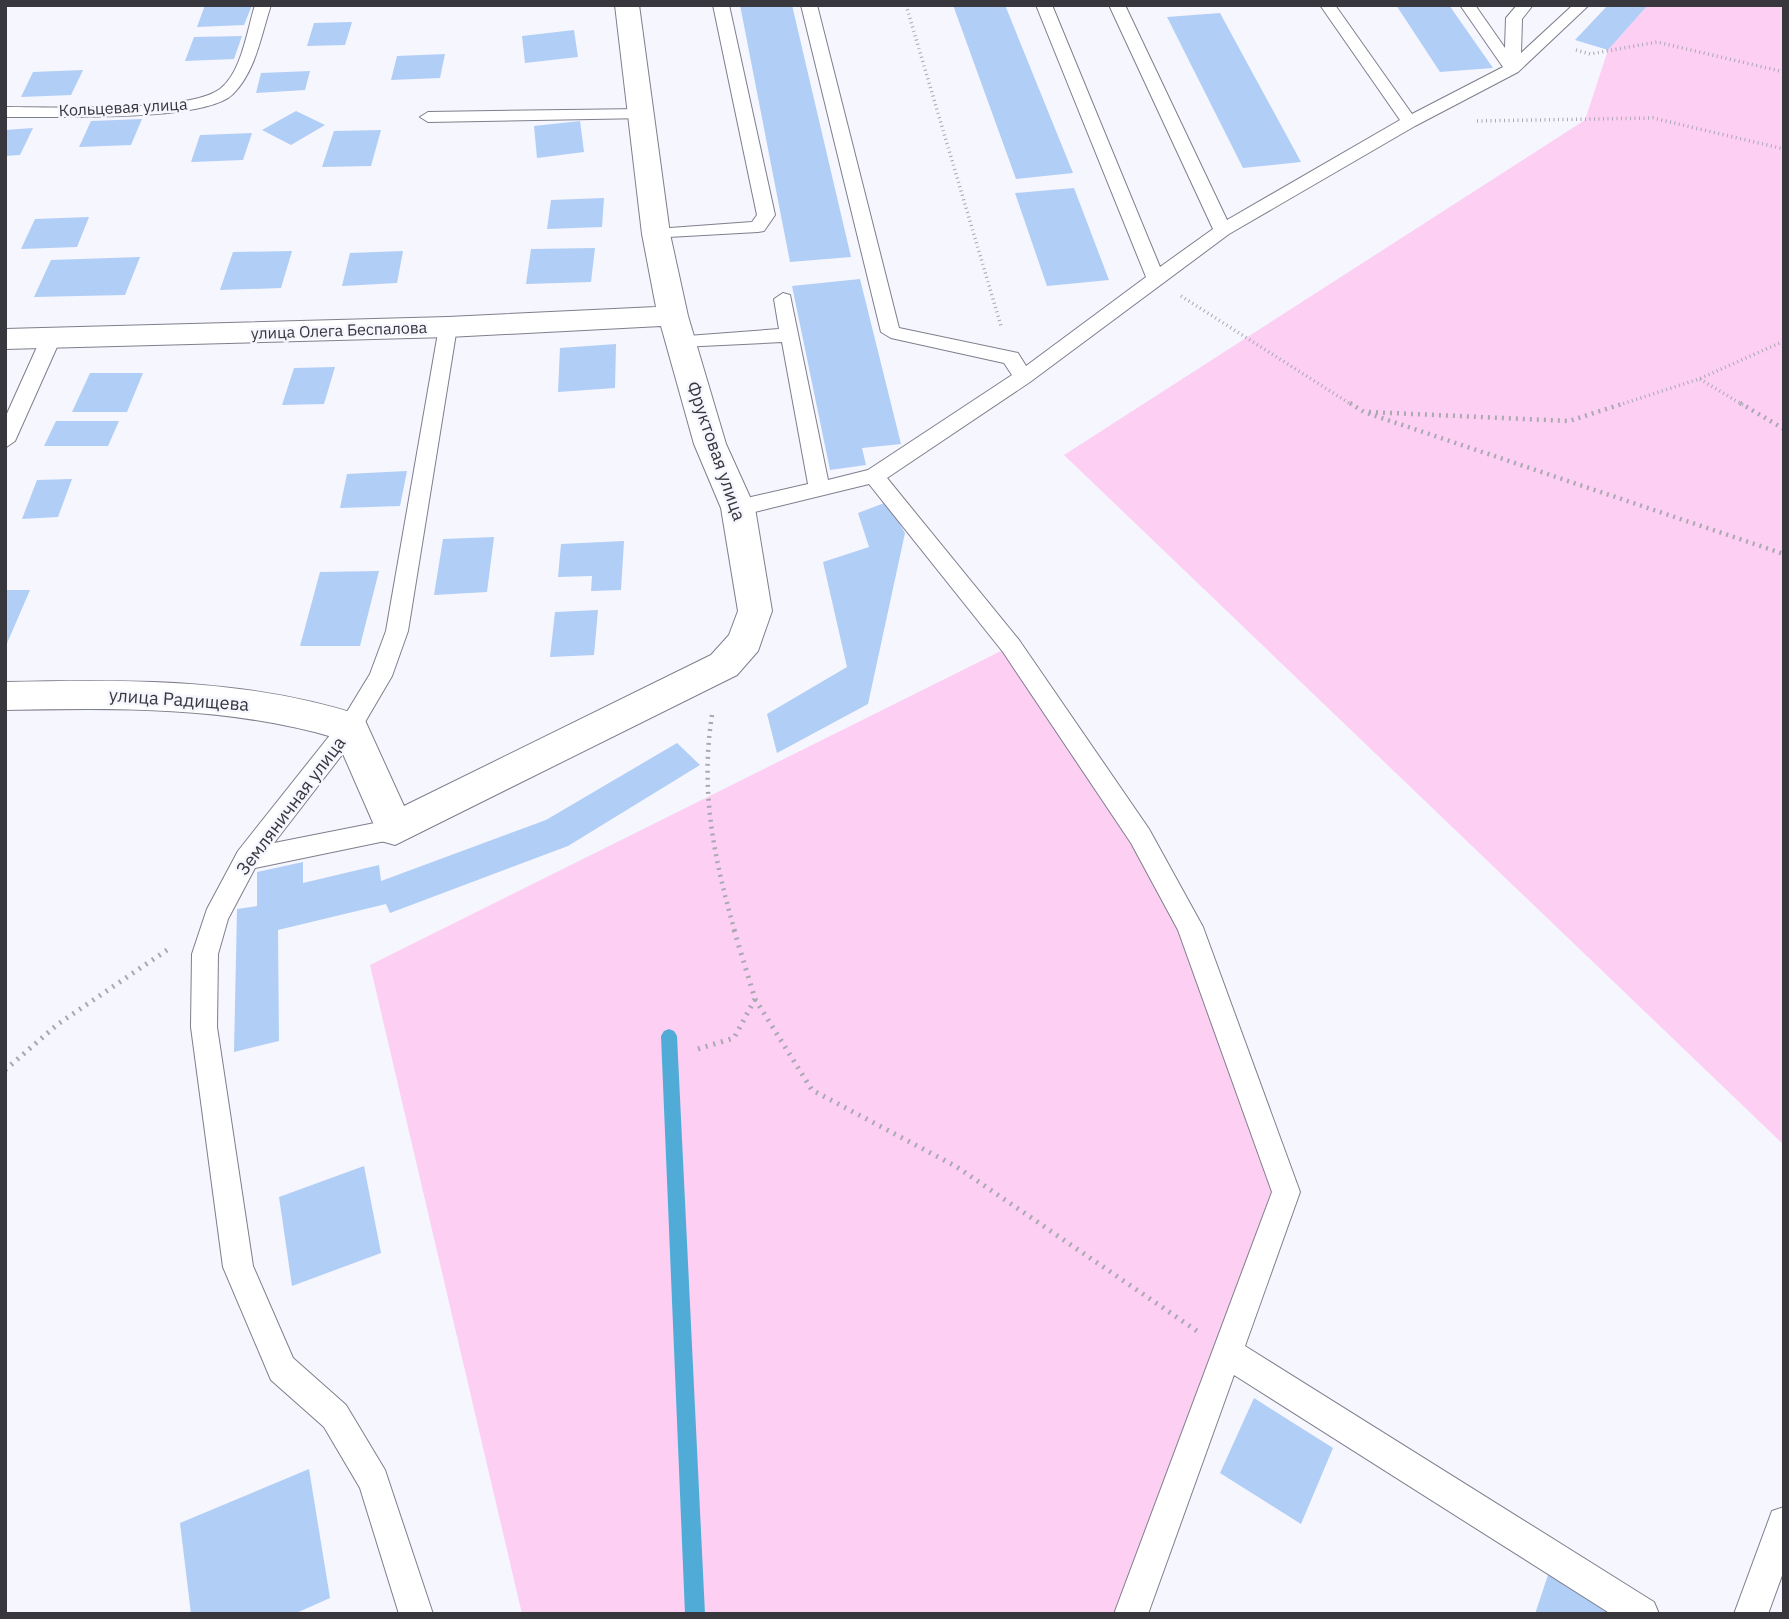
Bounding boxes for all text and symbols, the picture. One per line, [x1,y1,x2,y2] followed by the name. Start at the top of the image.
[58,94,188,120] street label: Кольцевая улица
[251,317,428,343] street label: улица Олега Беспалова
[682,378,751,524] street label: Фруктовая улица
[108,683,250,716] street label: улица Радищева
[231,732,350,880] street label: Земляничная улица

